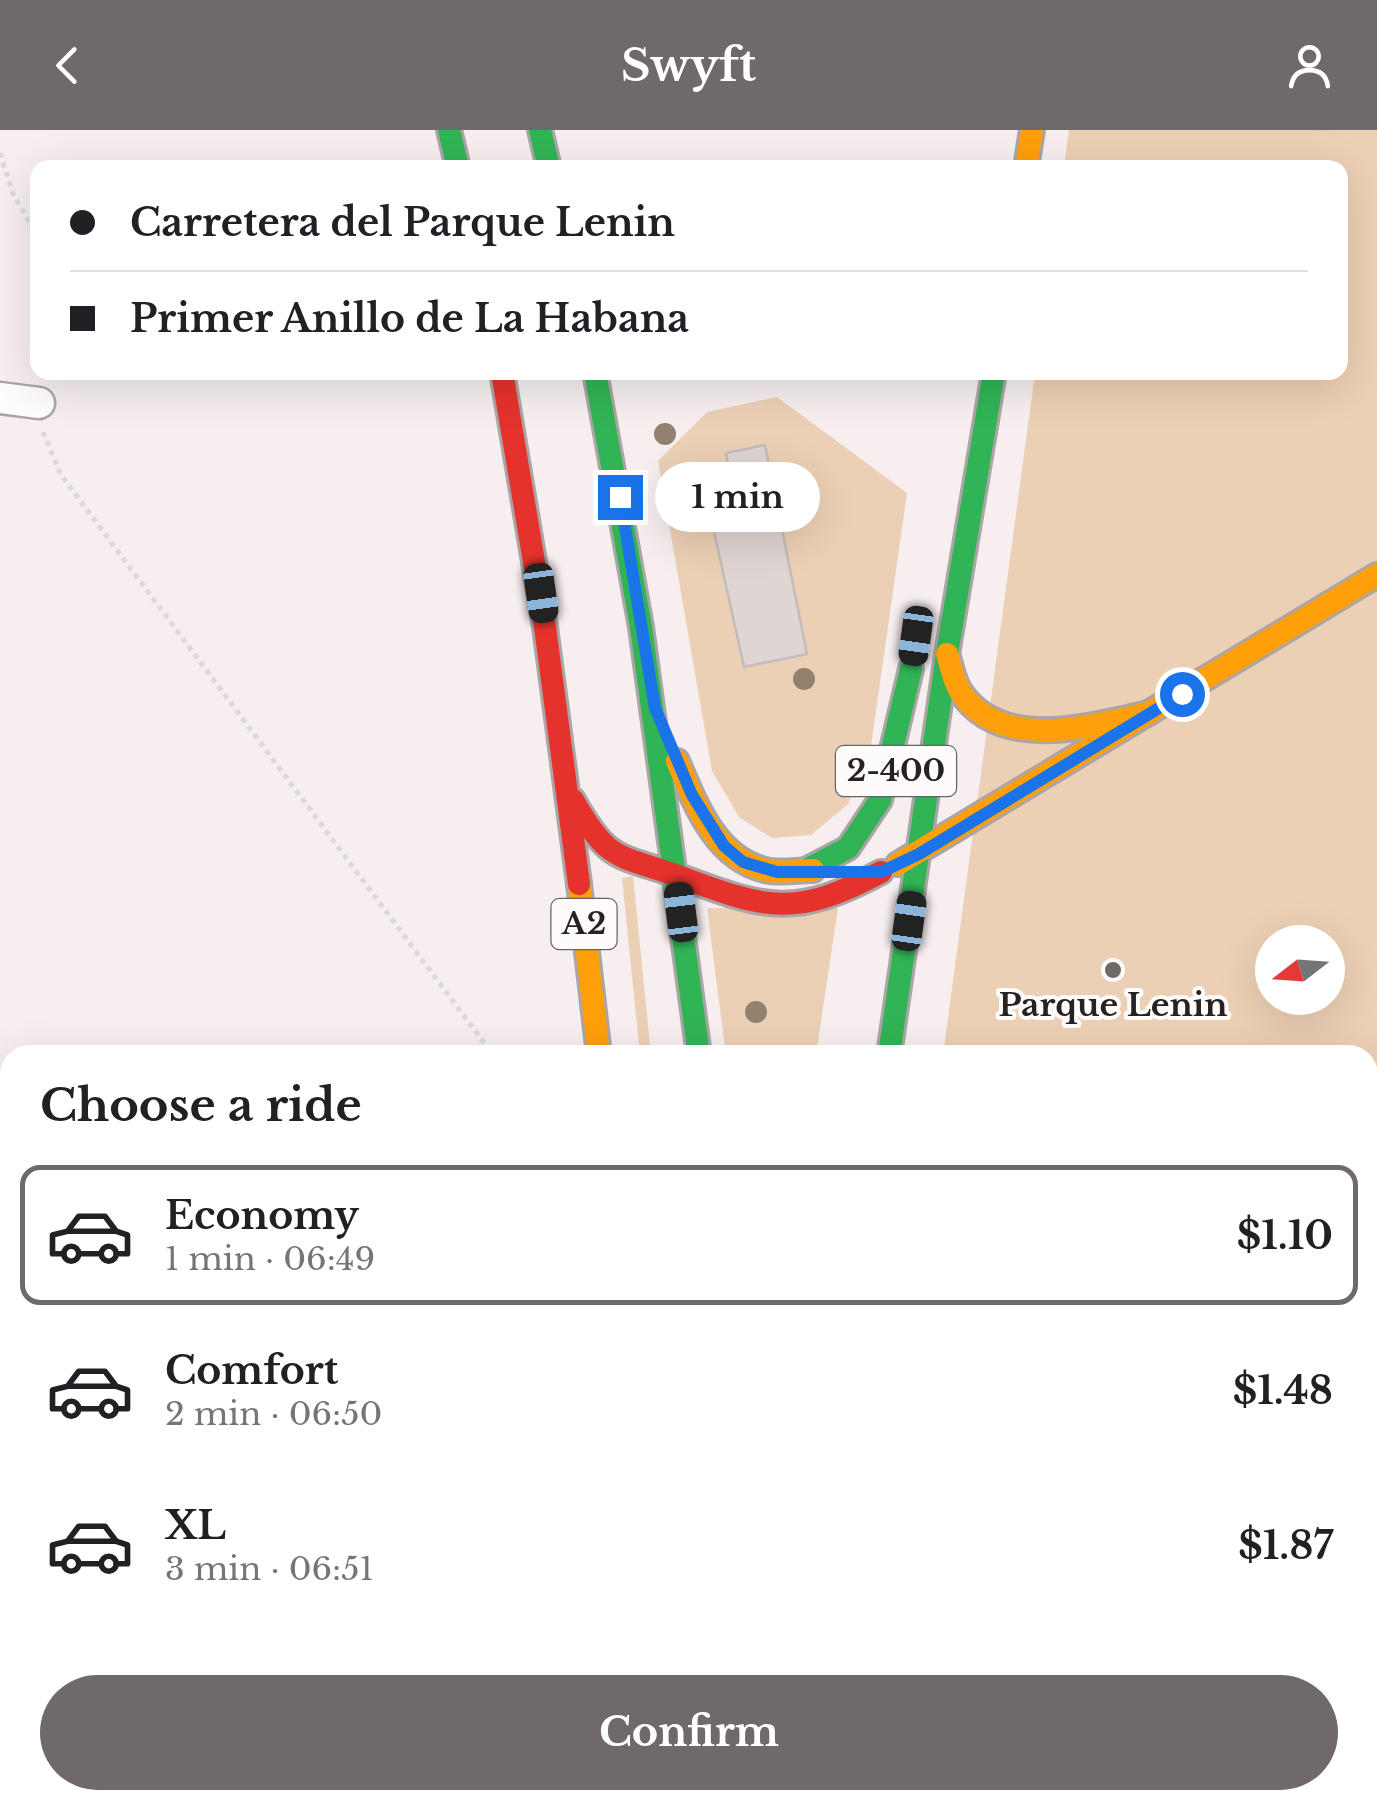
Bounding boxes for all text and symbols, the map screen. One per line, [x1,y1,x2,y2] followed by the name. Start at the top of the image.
[621,37,756,93] text: Swyft
[40,38,95,93] icon: back
[1282,38,1337,93] icon: person
[130,199,675,246] text: Carretera del Parque Lenin
[130,295,689,342] text: Primer Anillo de La Habana
[655,462,820,532] callout: 1 min
[598,475,643,520] route end
[691,477,784,517] text: 1 min
[522,561,560,625] car
[897,604,935,668] car
[1160,672,1205,717] route start
[836,746,956,796] road number: 2-400
[662,880,700,944] car
[890,889,928,953] car
[552,899,616,949] road number: A2
[1255,925,1345,1015] north arrow
[1255,925,1345,1015] map controls
[1102,959,1124,981] marker: Parque Lenin
[998,985,1228,1025] place label: Parque Lenin
[40,1077,362,1133] text: Choose a ride
[45,1190,135,1280] icon: car
[165,1192,359,1239] text: Economy
[1237,1212,1333,1259] text: $1.10
[165,1239,375,1279] text: 1 min · 06:49
[45,1345,135,1435] icon: car
[165,1347,338,1394] text: Comfort
[1233,1367,1333,1414] text: $1.48
[165,1394,382,1434] text: 2 min · 06:50
[45,1500,135,1590] icon: car
[165,1502,226,1549] text: XL
[1238,1522,1333,1569] text: $1.87
[165,1549,374,1589] text: 3 min · 06:51
[40,1675,1338,1790] button: Confirm

